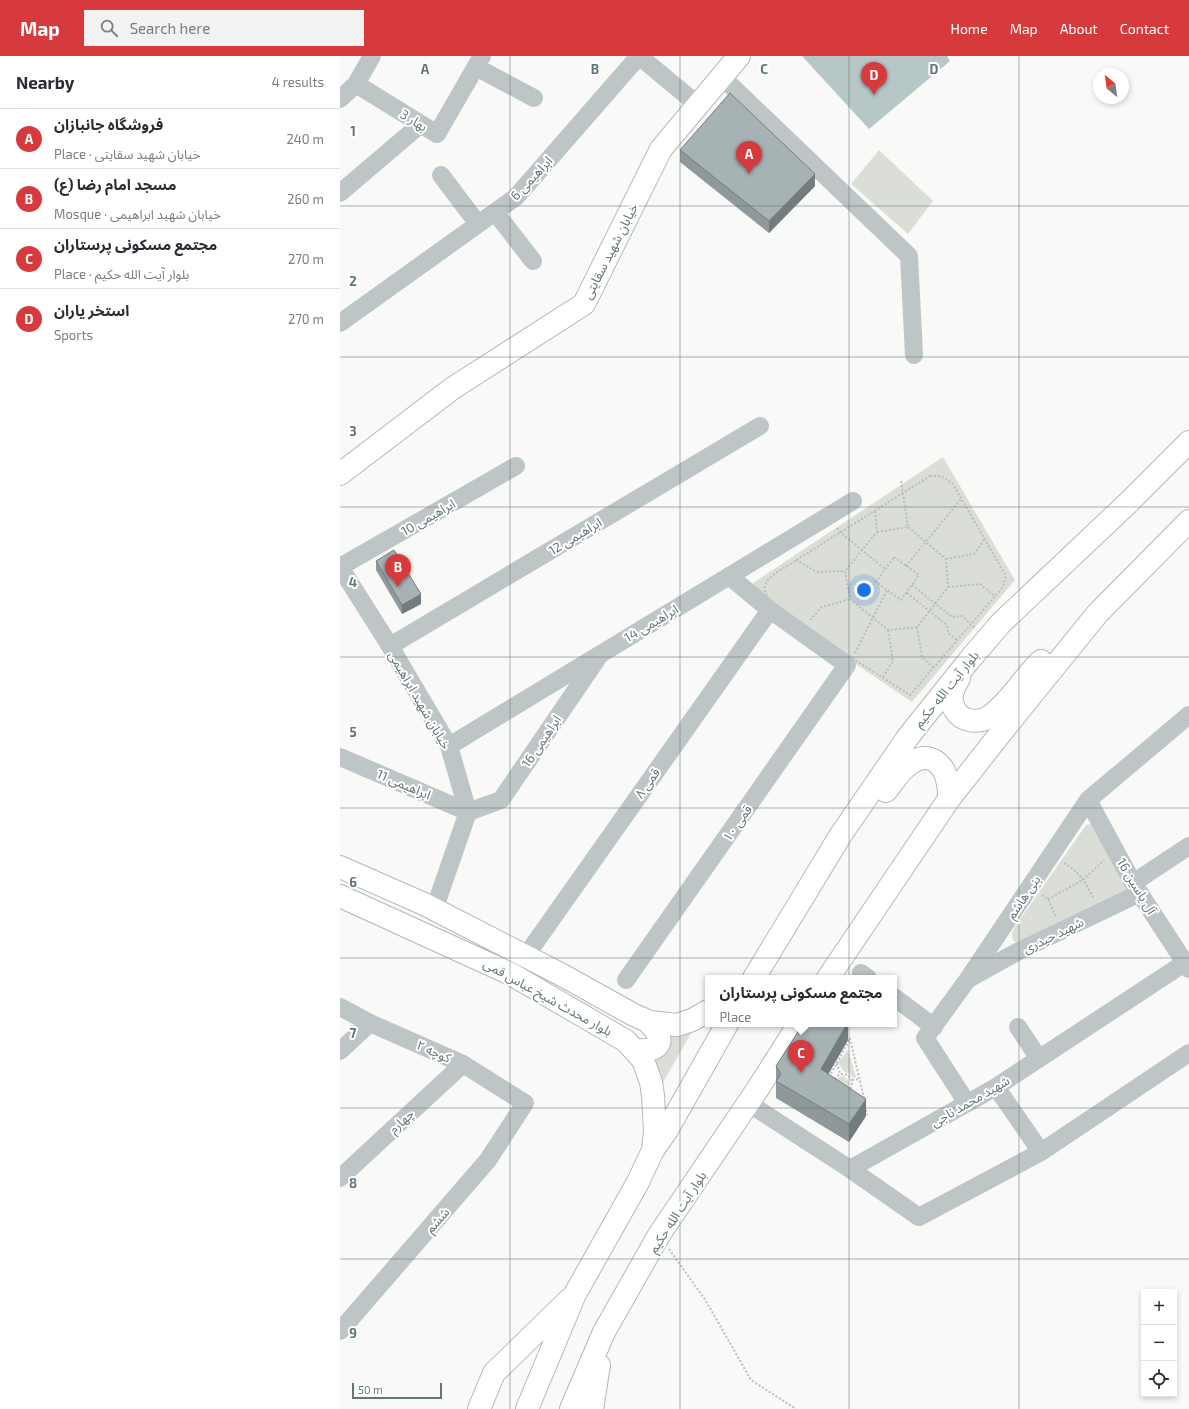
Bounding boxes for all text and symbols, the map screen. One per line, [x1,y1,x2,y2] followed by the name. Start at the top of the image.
[84,10,364,46] search box
[20,17,60,40] text: Map
[98,17,120,39] icon: search
[130,19,210,37] text: Search here
[951,20,988,37] text: Home
[1010,20,1038,37] text: Map
[1060,20,1098,37] text: About
[1120,20,1169,37] text: Contact
[421,61,430,77] text: A
[591,61,599,77] text: B
[760,61,768,77] text: C
[930,61,939,77] text: D
[861,62,887,95] pin: D
[1093,68,1129,104] north arrow
[16,72,74,92] text: Nearby
[272,74,324,90] text: 4 results
[397,106,430,135] street label: بهار 3
[54,115,163,133] text: فروشگاه جانبازان
[350,123,356,139] text: 1
[25,131,33,147] text: A
[287,131,324,147] text: 240 m
[736,141,762,174] pin: A
[54,146,200,162] text: Place · خیابان شهید سقایتی
[507,153,556,204] street label: ابراهیمی 6
[54,175,177,193] text: (مسجد امام رضا (ع
[25,191,33,207] text: B
[287,191,324,207] text: 260 m
[579,200,642,302] street label: خیابان شهید سقایتی
[54,206,221,222] text: Mosque · خیابان شهید ابراهیمی
[54,235,217,253] text: مجتمع مسکونی پرستاران
[25,251,33,267] text: C
[288,251,324,267] text: 270 m
[54,266,189,282] text: Place · بلوار آیت الله حکیم
[349,273,357,289] text: 2
[54,301,129,319] text: استخر یاران
[25,311,33,327] text: D
[288,311,324,327] text: 270 m
[54,327,93,343] text: Sports
[349,423,357,439] text: 3
[398,495,458,540] street label: ابراهیمی 10
[545,514,605,559] street label: ابراهیمی 12
[385,554,411,587] pin: B
[349,574,357,590] text: 4
[854,580,874,600] your location
[621,601,681,646] street label: ابراهیمی 14
[910,647,984,733] street label: بلوار آیت الله حکیم
[385,648,455,753] street label: خیابان شهید ابراهیمی
[518,712,565,771] street label: ابراهیمی 16
[349,724,357,740] text: 5
[374,765,433,803] street label: ابراهیمی 11
[631,765,664,802] street label: قمی ۸
[719,802,756,845] street label: قمی ۱۰
[1113,855,1161,919] street label: آل یاسین 16
[1003,872,1046,924] street label: بنی هاشم
[349,874,357,890] text: 6
[1020,913,1086,957] street label: شهید حیدری
[479,955,615,1042] street label: بلوار محدث شیخ عباس قمی
[705,975,897,1027] popup
[719,983,883,1001] text: مجتمع مسکونی پرستاران
[719,1009,751,1025] text: Place
[350,1025,357,1041] text: 7
[414,1036,454,1068] street label: کوچه ۲
[788,1040,814,1073] pin: C
[928,1072,1013,1131] street label: شهید محمد ناجی
[385,1105,419,1138] street label: چهارم
[645,1168,712,1258] street label: بلوار آیت الله حکیم
[349,1175,357,1191] text: 8
[422,1204,455,1238] street label: ششم
[1141,1289,1177,1397] map controls
[1141,1289,1177,1325] button: +
[349,1325,357,1341] text: 9
[1141,1325,1177,1361] button: −
[1141,1361,1177,1397] button: locate
[352,1381,442,1400] scale bar
[358,1383,383,1396] text: 50 m

